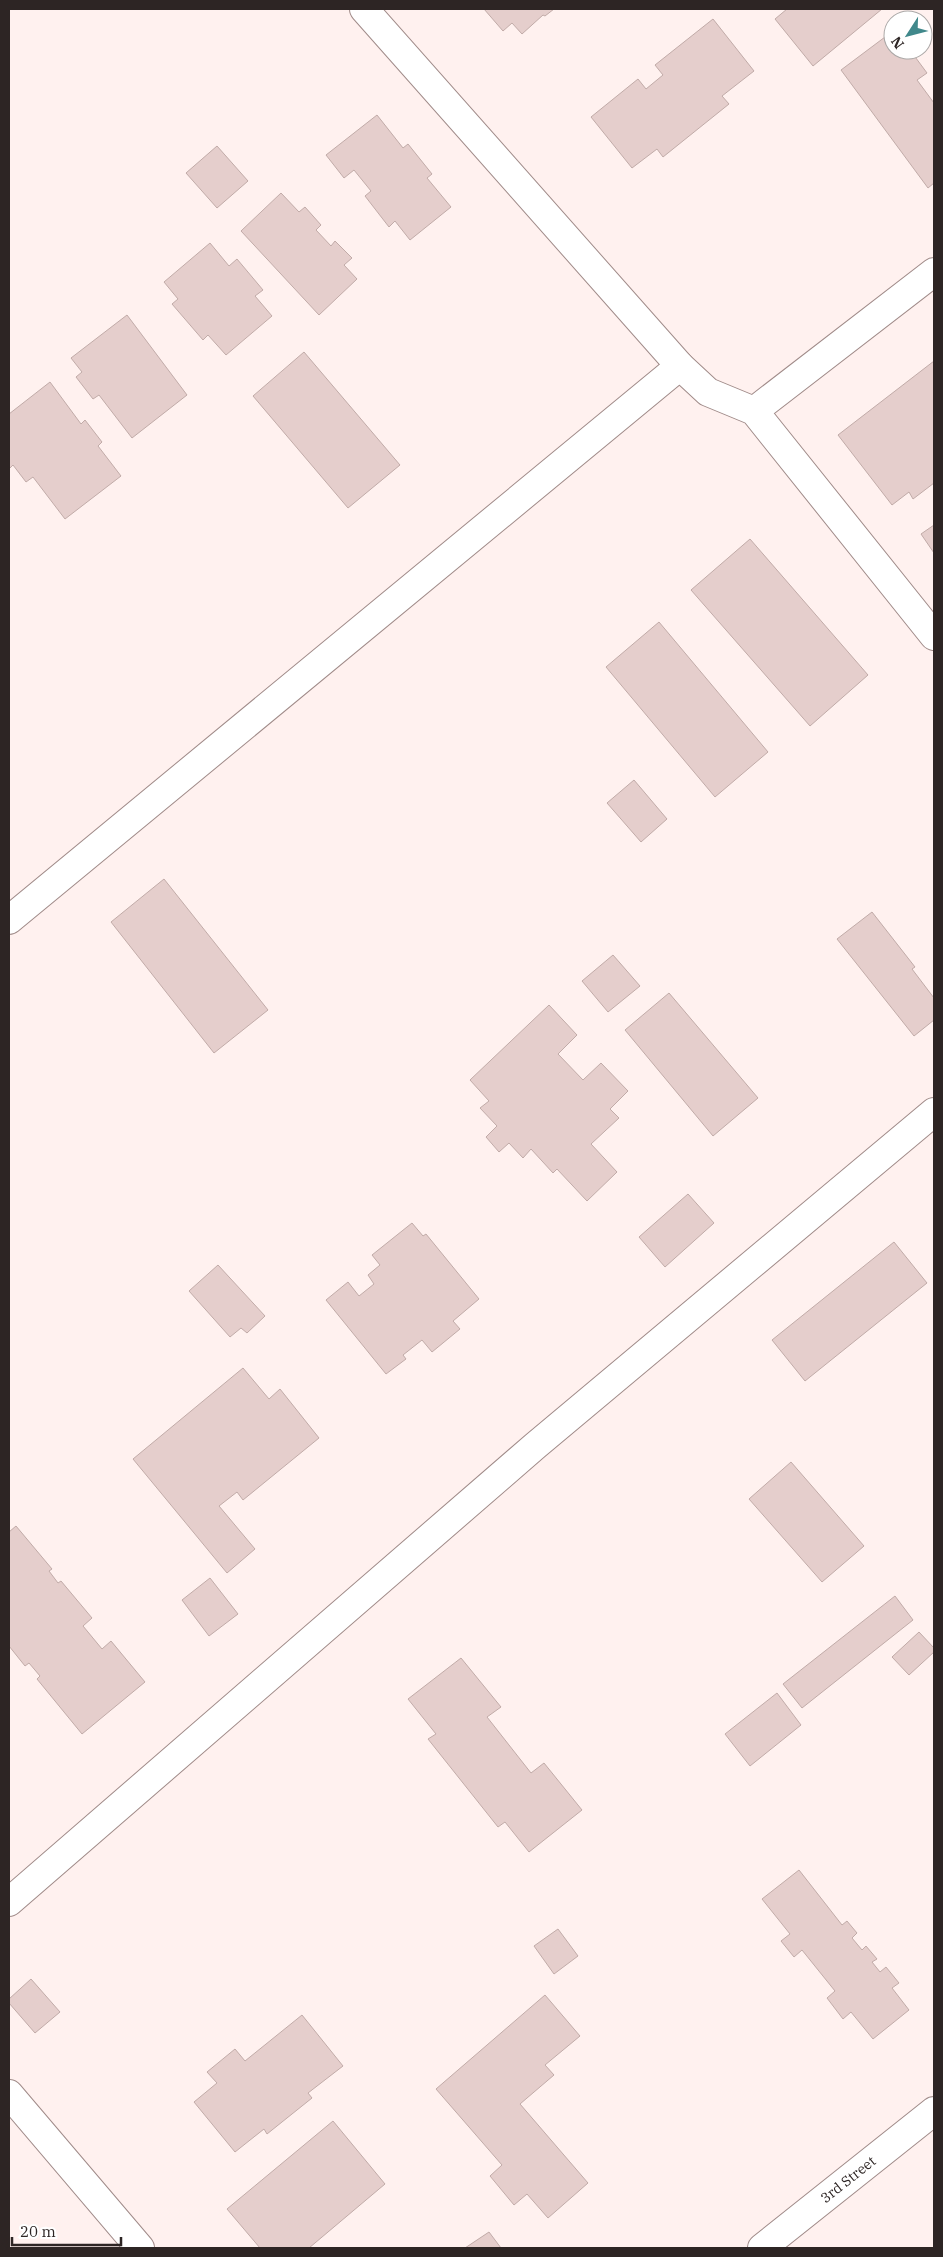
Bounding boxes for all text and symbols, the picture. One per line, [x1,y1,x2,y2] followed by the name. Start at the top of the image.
[883,10,933,60] north arrow
[887,33,908,52] text: N
[817,2152,879,2207] street label: 3rd Street
[12,2214,121,2246] scale bar
[20,2222,56,2241] text: 20 m

